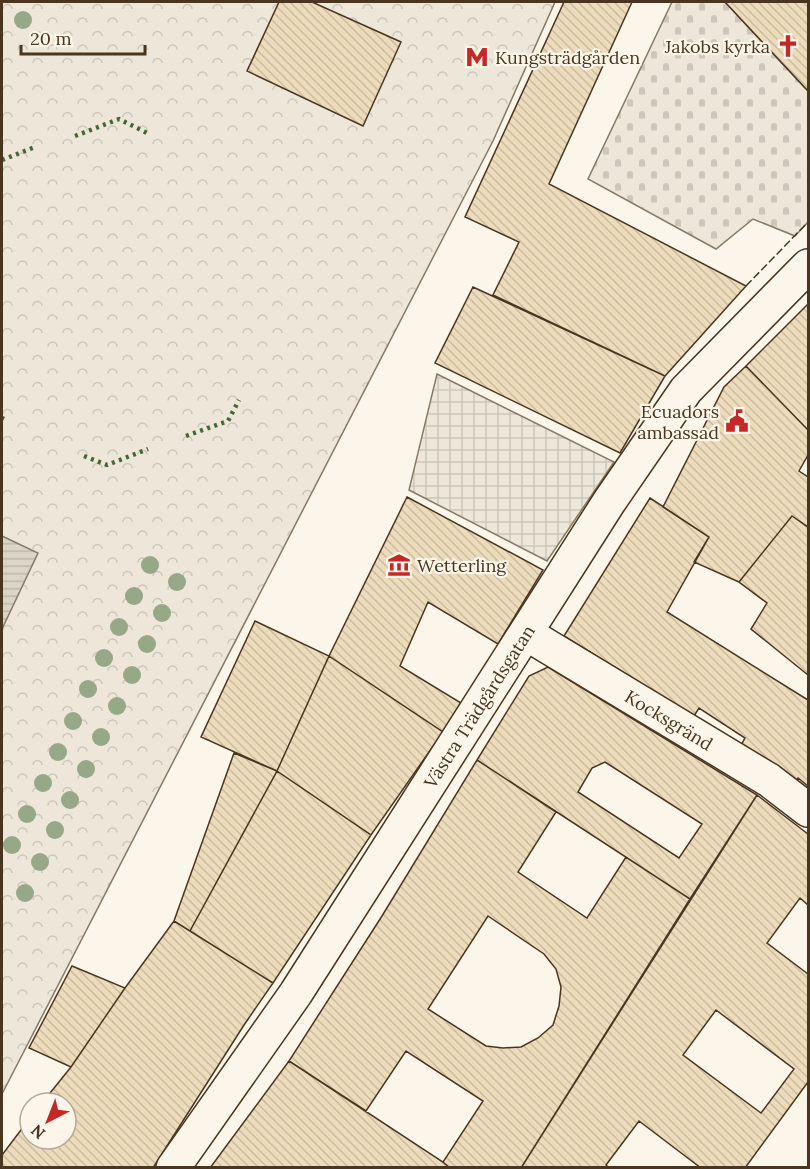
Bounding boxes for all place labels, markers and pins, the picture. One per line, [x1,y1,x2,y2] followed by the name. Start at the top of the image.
[775,33,801,59] church icon: Jakobs kyrka
[664,35,770,58] place label: Jakobs kyrka
[464,44,490,70] metro station icon: Kungsträdgården
[495,46,640,69] place label: Kungsträdgården
[637,400,719,444] place label: Ecuadors ambassad
[724,408,750,434] public building icon: Ecuadors ambassad
[386,552,412,578] museum icon: Wetterling
[417,554,507,577] place label: Wetterling

